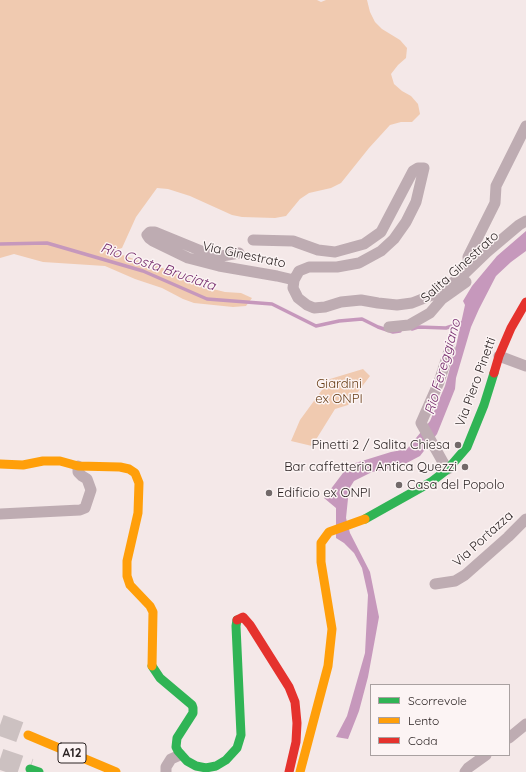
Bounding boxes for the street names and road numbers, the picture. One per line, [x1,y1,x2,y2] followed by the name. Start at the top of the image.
[418,228,502,306] street label: Salita Ginestrato
[201,239,287,271] street label: Via Ginestrato
[453,335,499,429] street label: Via Piero Pinetti
[450,508,516,570] street label: Via Portazza
[58,743,86,763] road number: A12

